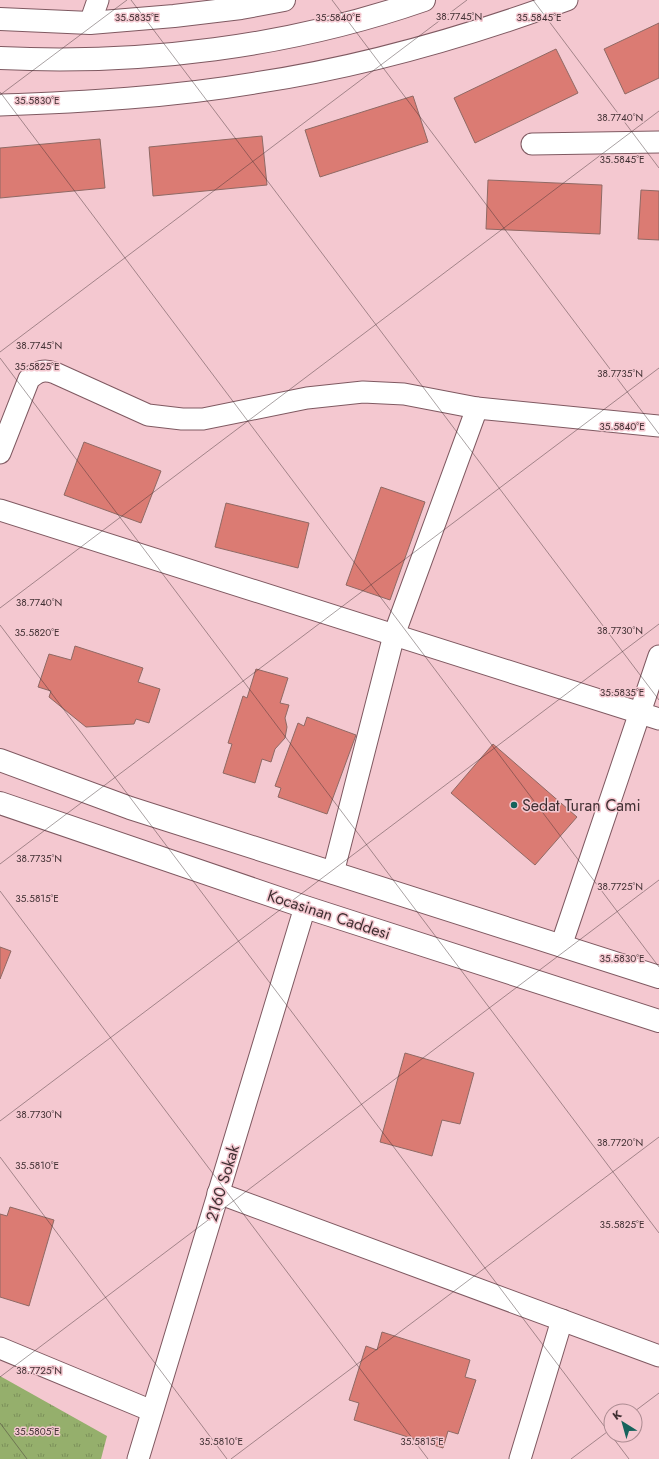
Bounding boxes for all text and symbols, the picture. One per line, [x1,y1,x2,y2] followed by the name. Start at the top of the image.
[436,9,482,24] text: 38.7745°N
[115,10,159,25] text: 35.5835°E
[315,10,361,25] text: 35.5840°E
[517,10,561,25] text: 35.5845°E
[15,93,59,108] text: 35.5830°E
[597,110,643,125] text: 38.7740°N
[600,152,644,167] text: 35.5845°E
[16,338,62,353] text: 38.7745°N
[15,359,59,374] text: 35.5825°E
[597,366,643,381] text: 38.7735°N
[599,419,645,434] text: 35.5840°E
[16,595,62,610] text: 38.7740°N
[597,623,643,638] text: 38.7730°N
[14,625,60,640] text: 35.5820°E
[600,685,644,700] text: 35.5835°E
[522,794,641,817] place label: Sedat Turan Cami
[509,800,519,810] marker: Sedat Turan Cami
[16,851,62,866] text: 38.7735°N
[597,879,643,894] text: 38.7725°N
[264,884,393,945] street label: Kocasinan Caddesi
[15,891,59,906] text: 35.5815°E
[600,951,644,966] text: 35.5830°E
[16,1107,62,1122] text: 38.7730°N
[597,1135,643,1150] text: 38.7720°N
[200,1141,245,1224] street label: 2160 Sokak
[15,1158,59,1173] text: 35.5810°E
[600,1217,644,1232] text: 35.5825°E
[16,1363,62,1378] text: 38.7725°N
[603,1403,643,1443] north arrow
[609,1406,625,1424] text: K
[14,1424,60,1439] text: 35.5805°E
[199,1434,243,1449] text: 35.5810°E
[400,1434,444,1449] text: 35.5815°E

